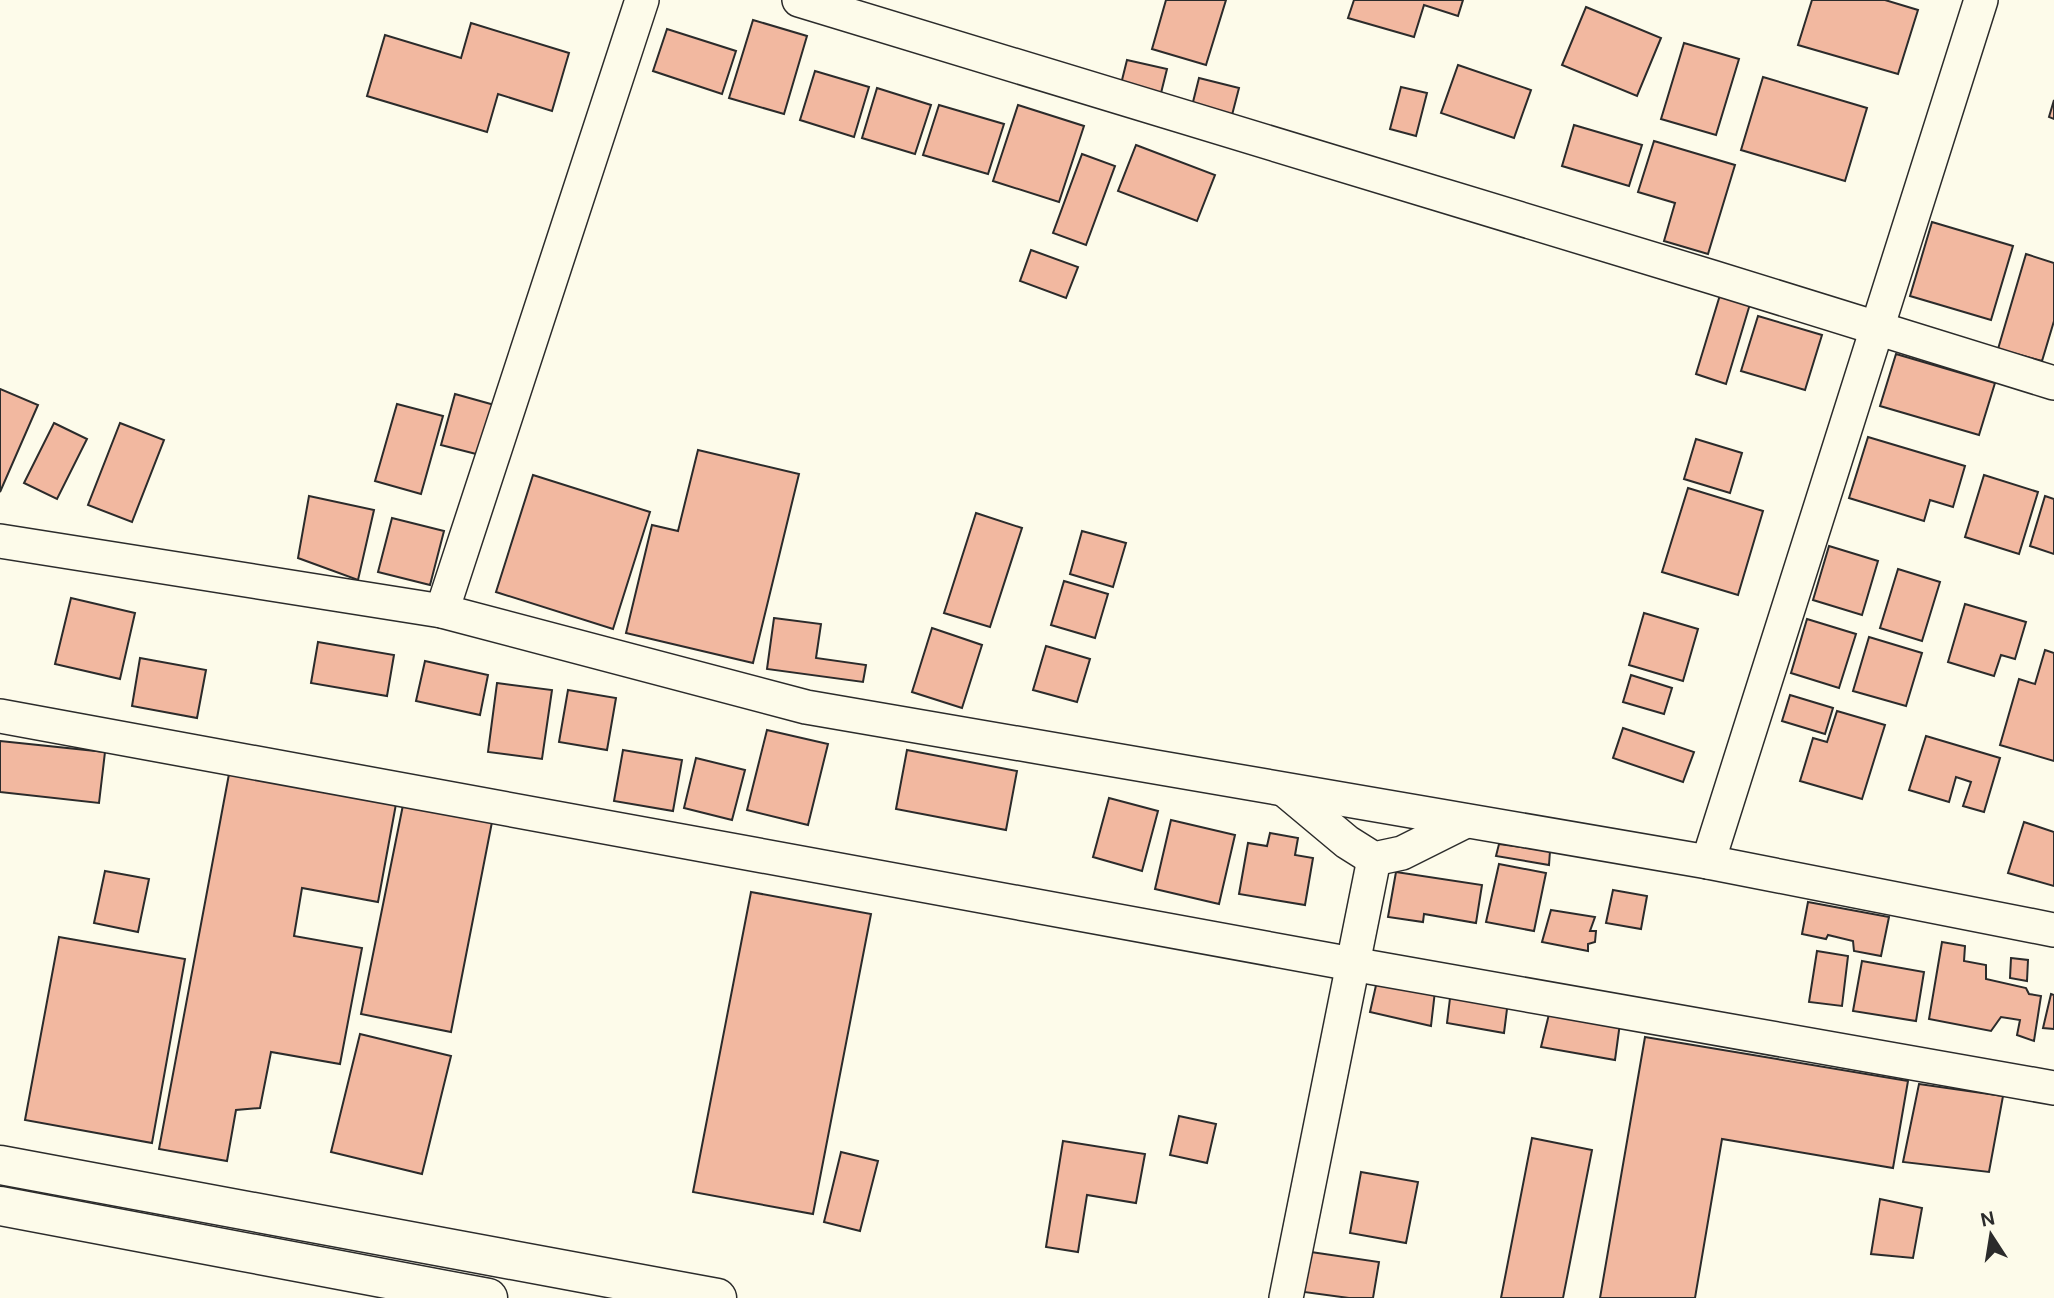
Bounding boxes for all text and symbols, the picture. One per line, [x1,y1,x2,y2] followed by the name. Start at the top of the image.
[1956,1200,2026,1270] north arrow
[1978,1205,1997,1233] text: N

